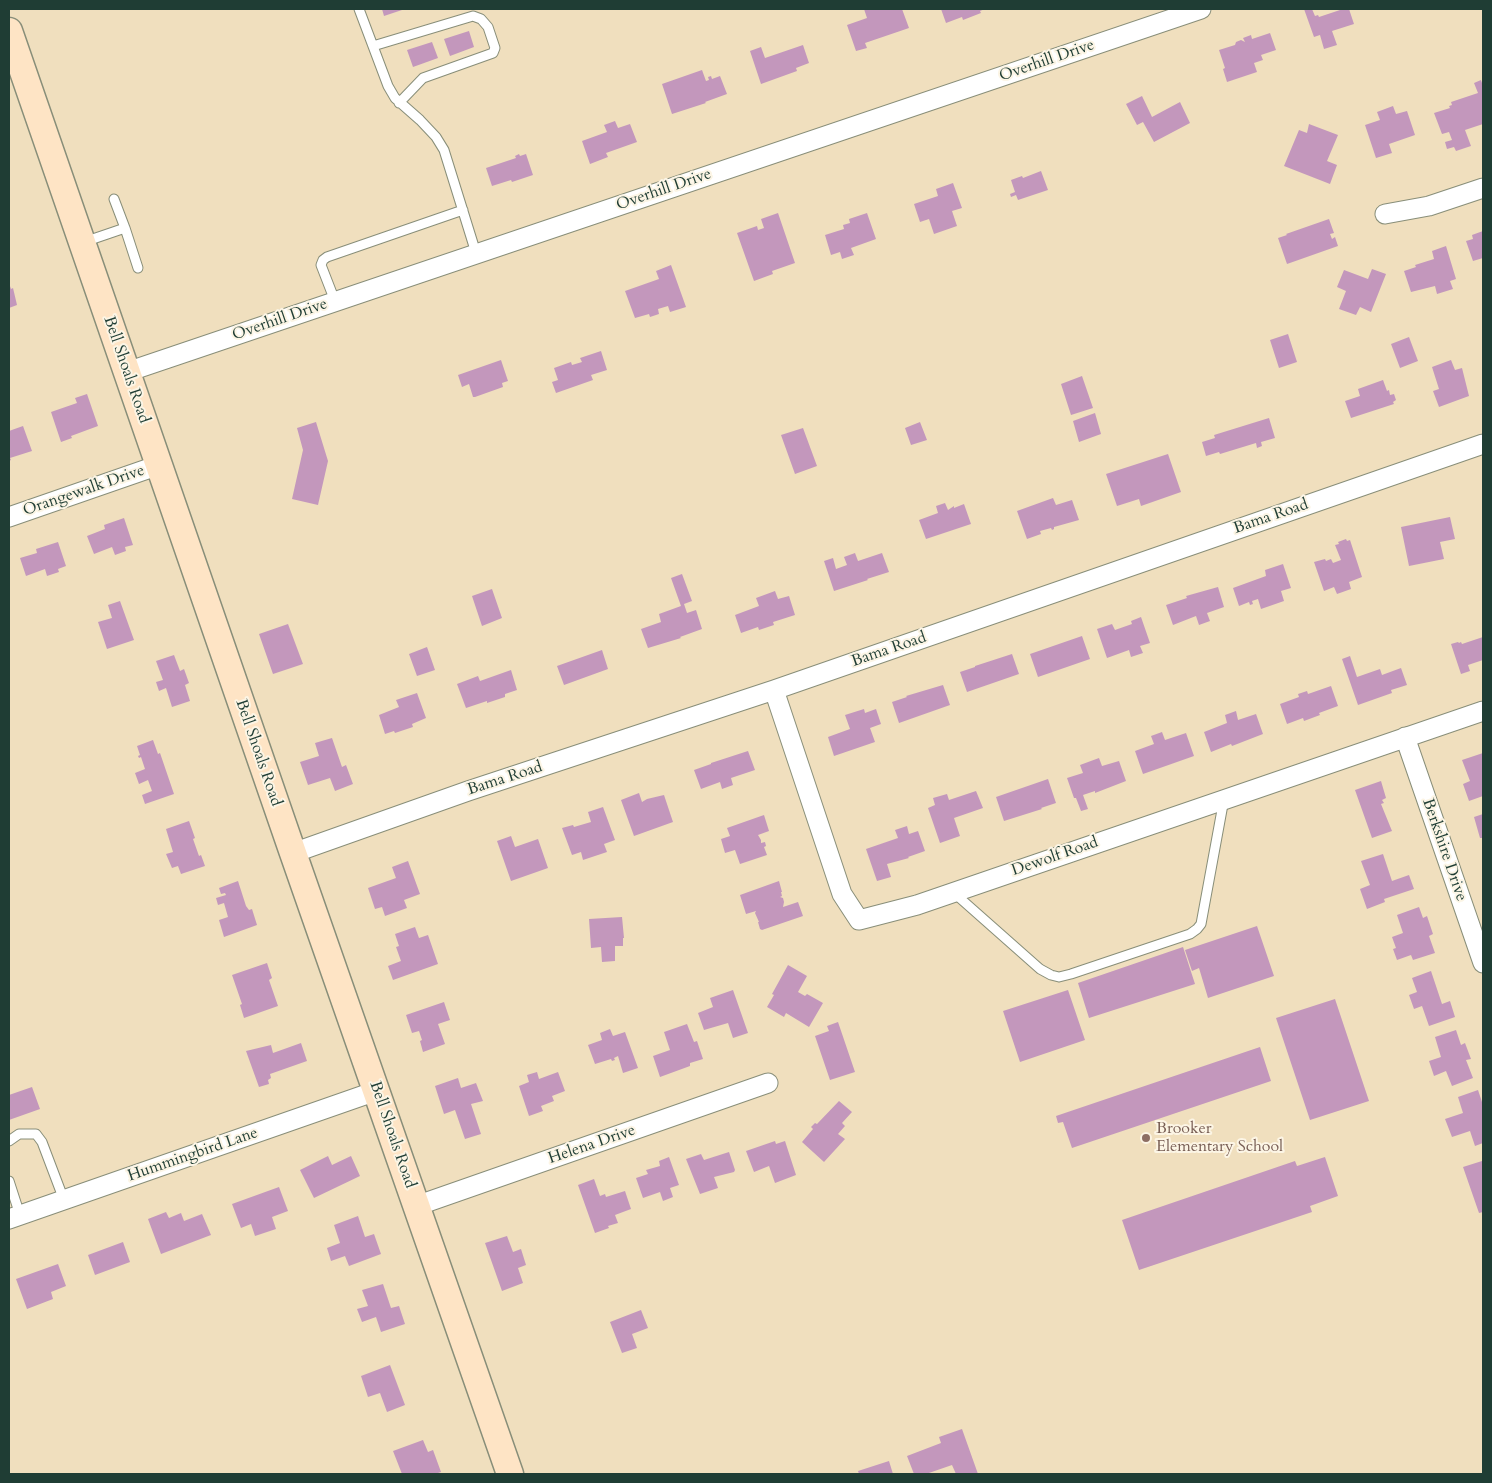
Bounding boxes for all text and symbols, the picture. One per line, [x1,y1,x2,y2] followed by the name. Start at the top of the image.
[997,36,1097,86] street label: Overhill Drive
[614,165,714,215] street label: Overhill Drive
[230,295,330,345] street label: Overhill Drive
[99,314,153,426] street label: Bell Shoals Road
[21,461,147,521] street label: Orangewalk Drive
[1231,495,1311,539] street label: Bama Road
[849,628,929,672] street label: Bama Road
[231,697,285,809] street label: Bell Shoals Road
[465,758,545,800] street label: Bama Road
[1417,796,1471,904] street label: Berkshire Drive
[1009,833,1101,881] street label: Dewolf Road
[365,1079,419,1191] street label: Bell Shoals Road
[1156,1119,1283,1157] place label: Brooker Elementary School
[546,1121,638,1169] street label: Helena Drive
[125,1124,261,1186] street label: Hummingbird Lane
[1140,1132,1152,1144] marker: Brooker Elementary School

